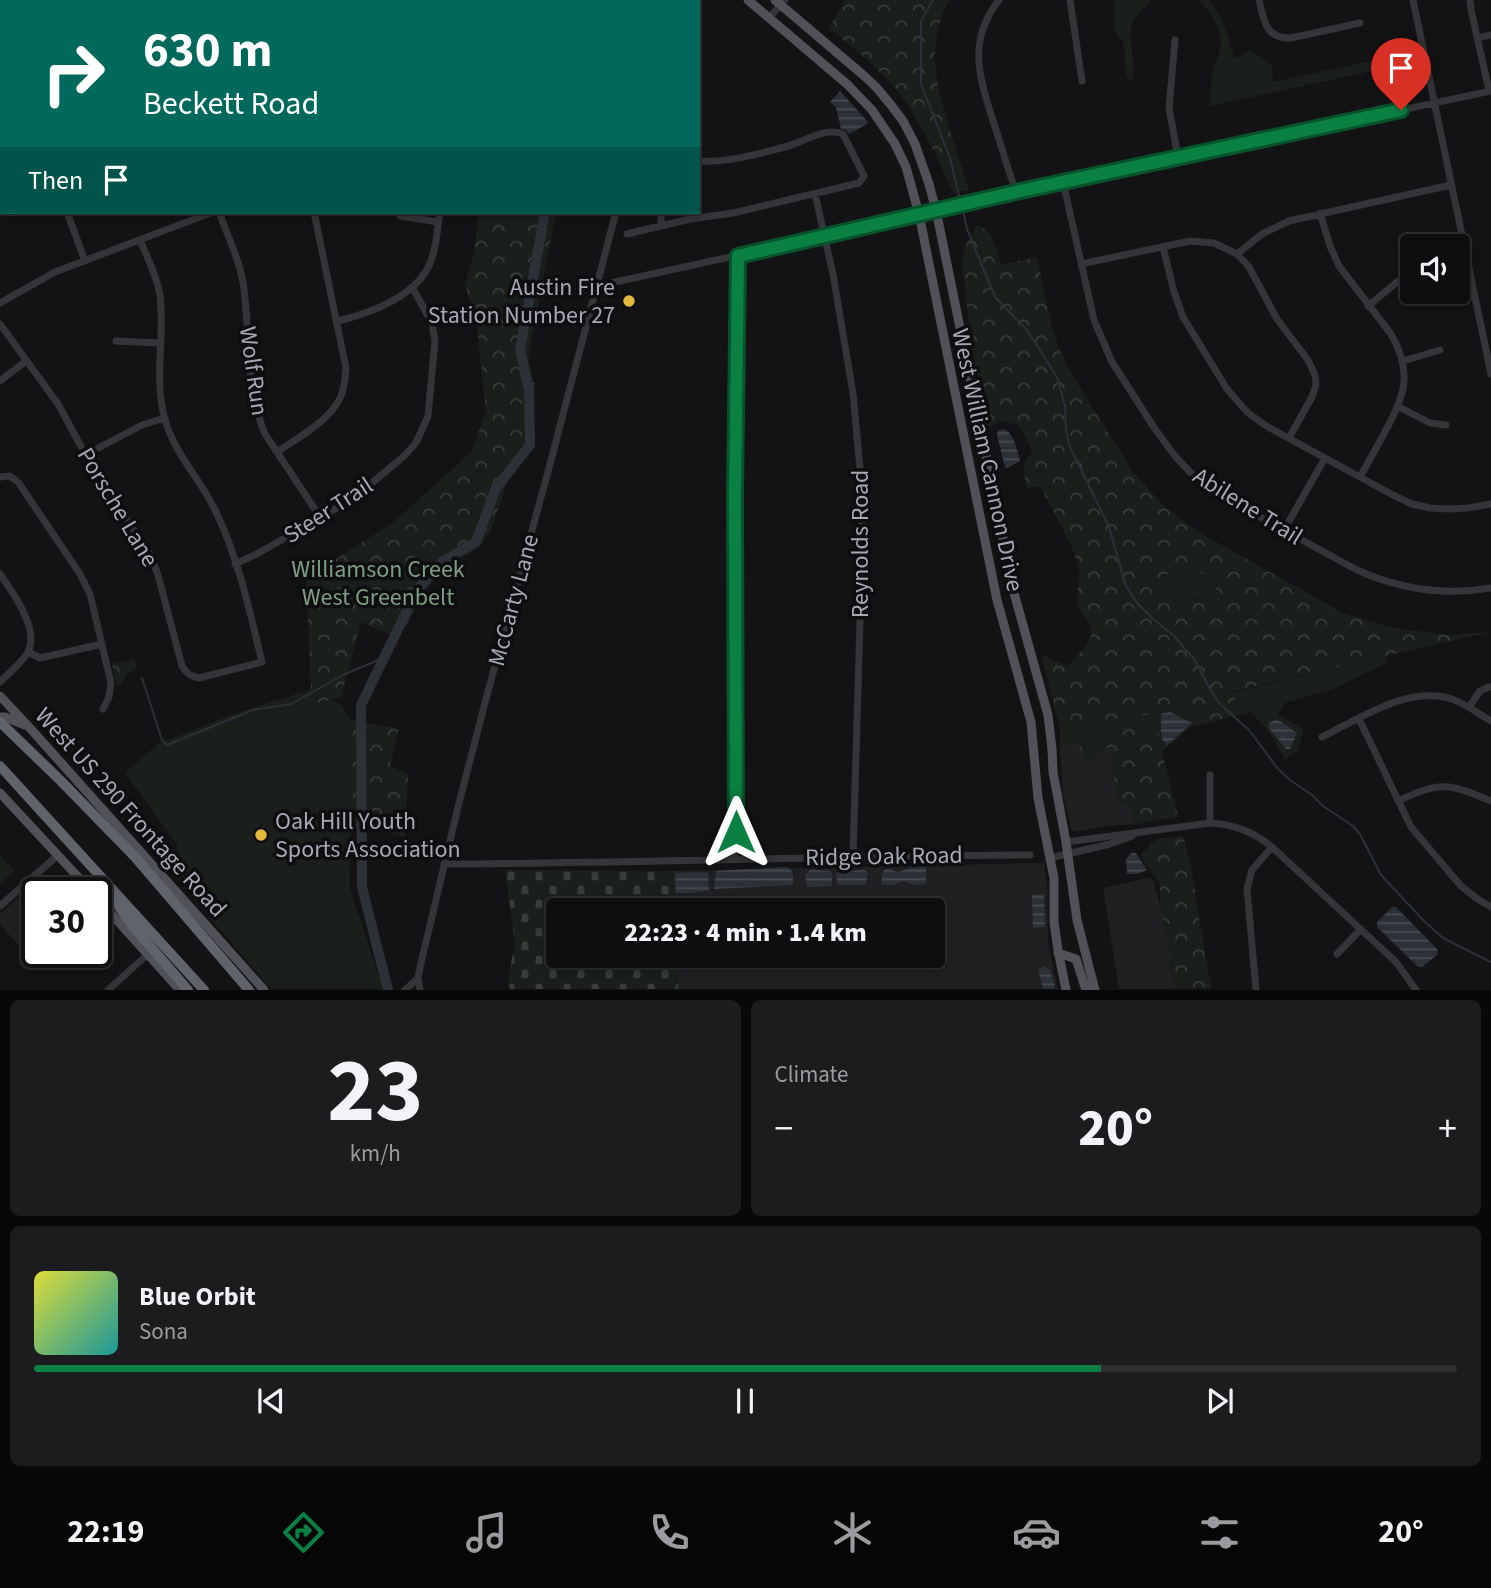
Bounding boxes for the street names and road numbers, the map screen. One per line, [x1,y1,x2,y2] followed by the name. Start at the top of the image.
[230,324,277,418] street label: Wolf Run
[943,325,1032,595] street label: West William Cannon Drive
[68,441,167,574] street label: Porsche Lane
[1186,459,1309,554] street label: Abilene Trail
[277,468,380,552] street label: Steer Trail
[843,470,878,618] street label: Reynolds Road
[479,530,548,670] street label: McCarty Lane
[27,700,235,925] street label: West US 290 Frontage Road
[805,838,963,875] street label: Ridge Oak Road

